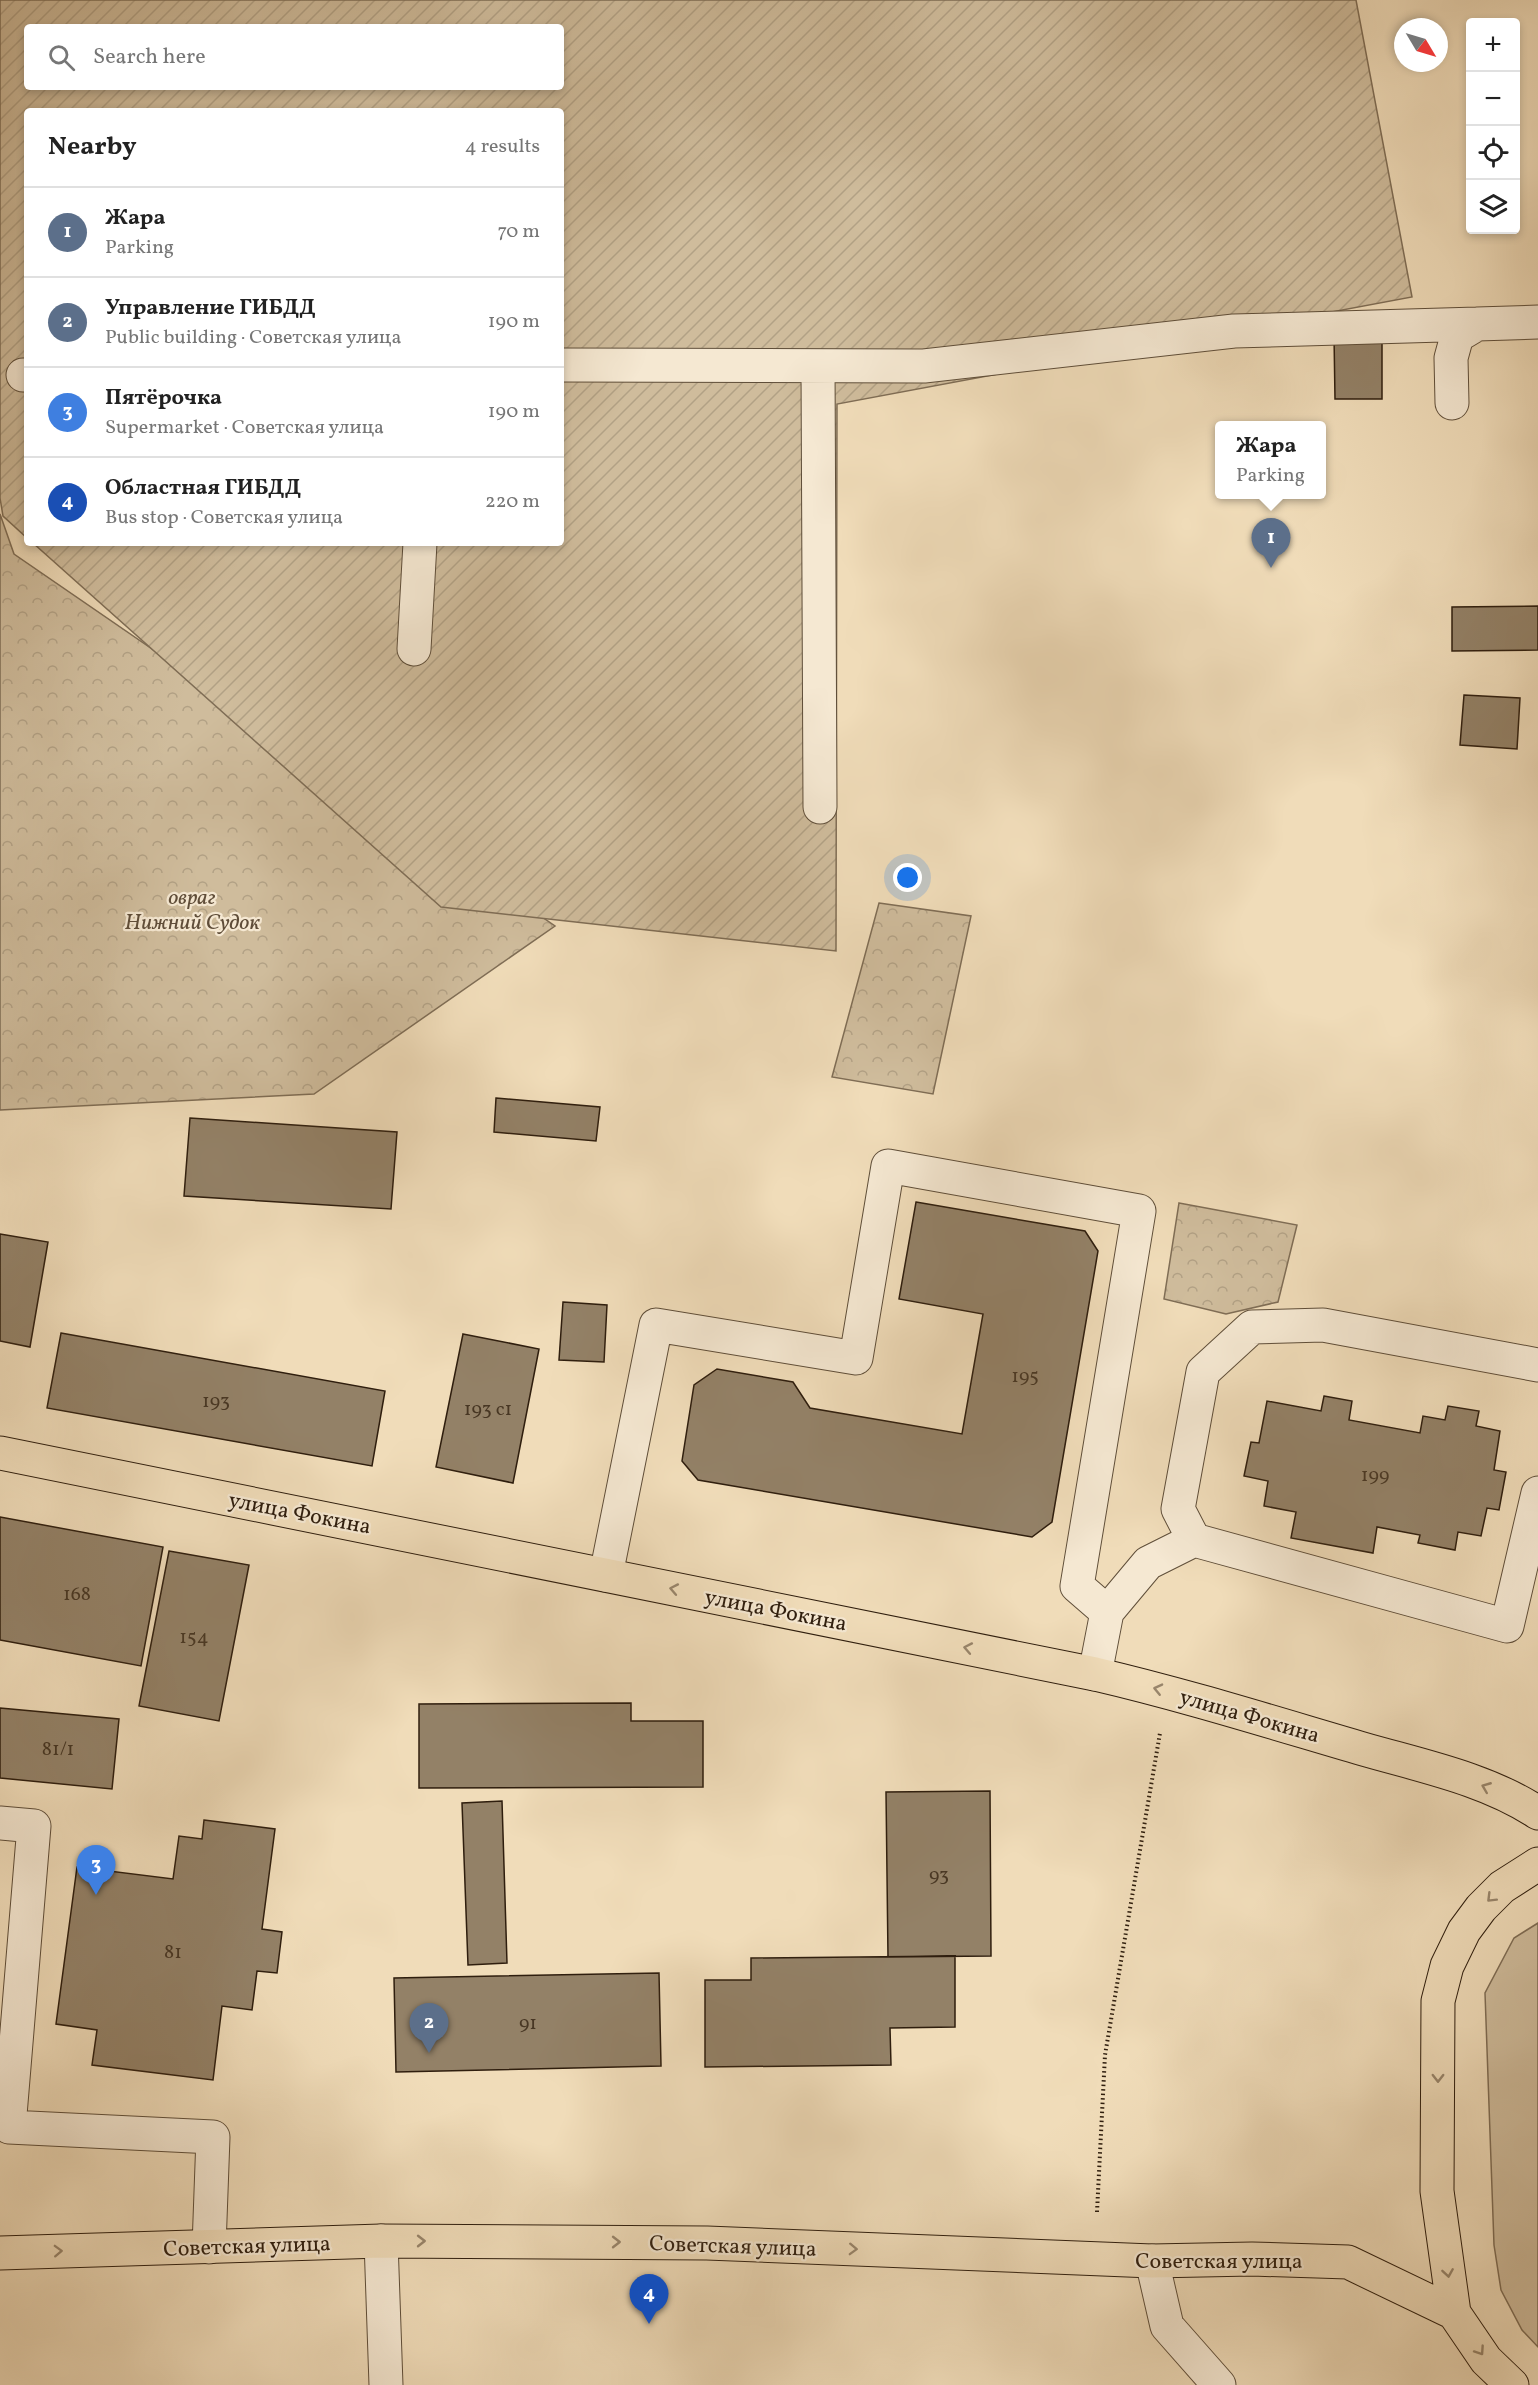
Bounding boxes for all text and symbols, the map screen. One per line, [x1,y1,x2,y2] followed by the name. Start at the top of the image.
[1394,18,1448,72] north arrow
[1466,18,1520,234] map controls
[1466,18,1520,72] button: +
[24,24,564,90] search box
[45,41,78,74] icon: search
[93,42,206,73] text: Search here
[1466,72,1520,126] button: −
[1466,126,1520,180] button: locate
[48,129,137,165] text: Nearby
[465,133,540,161] text: 4 results
[1466,180,1520,234] button: layers
[105,203,166,234] text: Жара
[63,218,72,246] text: 1
[497,218,540,246] text: 70 m
[105,234,174,262] text: Parking
[105,293,316,324] text: Управление ГИБДД
[62,308,73,336] text: 2
[488,308,540,336] text: 190 m
[105,324,401,352] text: Public building · Советская улица
[105,383,222,414] text: Пятёрочка
[62,398,73,426] text: 3
[488,398,540,426] text: 190 m
[105,414,384,442] text: Supermarket · Советская улица
[1215,421,1326,499] popup
[1236,431,1296,462] text: Жара
[1236,462,1305,490] text: Parking
[105,473,301,504] text: Областная ГИБДД
[61,488,74,516] text: 4
[485,488,540,516] text: 220 m
[105,504,343,532] text: Bus stop · Советская улица
[1252,518,1290,568] pin: 1
[893,863,922,892] your location
[124,883,260,939] park label: овраг Нижний Судок
[1011,1363,1039,1391] house number: 195
[202,1388,230,1416] house number: 193
[464,1396,512,1424] house number: 193 с1
[1361,1462,1389,1490] house number: 199
[226,1485,373,1543] street label: улица Фокина
[63,1581,91,1609] house number: 168
[702,1582,849,1640] street label: улица Фокина
[669,1583,679,1596] one-way arrow
[179,1624,209,1652] house number: 154
[963,1642,973,1655] one-way arrow
[1176,1683,1323,1752] street label: улица Фокина
[1154,1684,1164,1697] one-way arrow
[42,1736,74,1764] house number: 81/1
[1481,1782,1492,1794] one-way arrow
[76,1846,116,1895] pin: 3
[929,1862,949,1890] house number: 93
[1487,1891,1497,1902] one-way arrow
[164,1939,182,1967] house number: 81
[410,2004,448,2053] pin: 2
[519,2010,537,2038] house number: 91
[1432,2074,1444,2083] one-way arrow
[163,2229,331,2266] street label: Советская улица
[649,2229,817,2266] street label: Советская улица
[417,2235,426,2247] one-way arrow
[612,2236,621,2248] one-way arrow
[849,2242,858,2255] one-way arrow
[54,2245,63,2257] one-way arrow
[1135,2247,1303,2278] street label: Советская улица
[1441,2268,1453,2277] one-way arrow
[630,2274,668,2324] pin: 4
[1473,2344,1484,2355] one-way arrow

